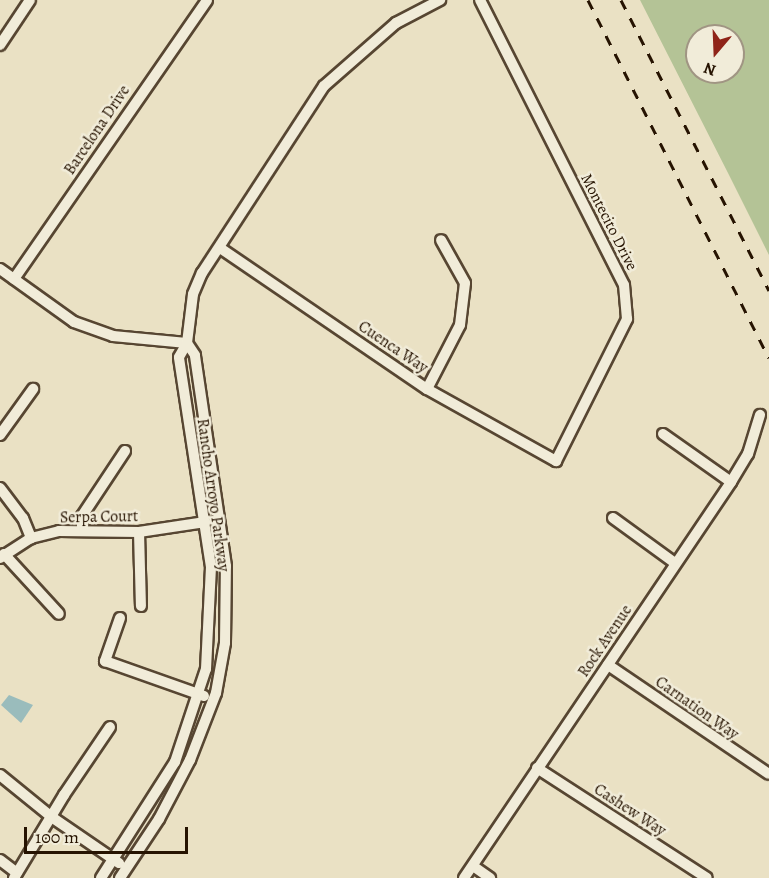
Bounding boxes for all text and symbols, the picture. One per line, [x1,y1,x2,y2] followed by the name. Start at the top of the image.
[685,24,745,84] north arrow
[701,57,719,81] text: N
[60,82,134,178] street label: Barcelona Drive
[576,170,642,274] street label: Montecito Drive
[355,317,431,377] street label: Cuenca Way
[193,417,233,573] street label: Rancho Arroyo Parkway
[60,507,138,527] street label: Serpa Court
[574,601,636,681] street label: Rock Avenue
[652,672,742,744] street label: Carnation Way
[590,780,670,840] street label: Cashew Way
[27,815,190,853] scale bar
[35,825,79,849] text: 100 m

